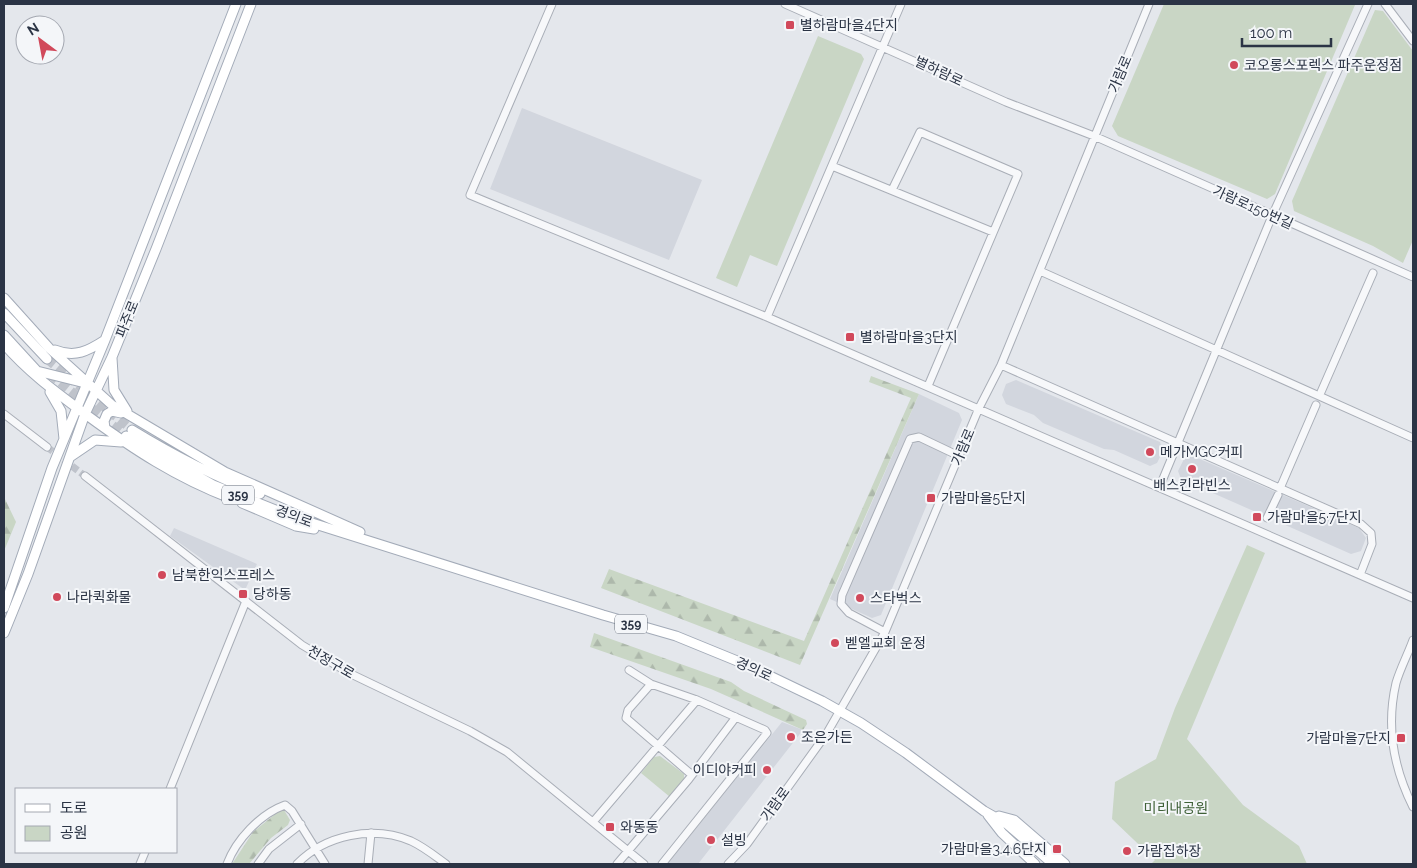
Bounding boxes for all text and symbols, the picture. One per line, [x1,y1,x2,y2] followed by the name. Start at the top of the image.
[15,15,65,65] north arrow
[1242,15,1331,47] scale bar
[800,17,898,33] place label: 별하람마을4단지
[24,19,42,39] text: N
[784,19,796,31] marker: 별하람마을4단지
[1250,24,1292,42] text: 100 m
[912,53,966,89] street label: 별하람로
[1105,53,1135,95] street label: 가람로
[1244,57,1402,73] place label: 코오롱스포렉스 파주운정점
[1228,59,1240,71] marker: 코오롱스포렉스 파주운정점
[1210,182,1296,232] street label: 가람로150번길
[112,298,142,340] street label: 파주로
[860,329,958,345] place label: 별하람마을3단지
[844,331,856,343] marker: 별하람마을3단지
[948,426,978,468] street label: 가람로
[1160,444,1243,460] place label: 메가MGC커피
[1144,446,1156,458] marker: 메가MGC커피
[1186,463,1198,475] marker: 배스킨라빈스
[1153,477,1231,493] place label: 배스킨라빈스
[222,486,254,504] road number: 359
[941,490,1026,506] place label: 가람마을5단지
[925,492,937,504] marker: 가람마을5단지
[273,502,315,530] street label: 경의로
[1267,509,1362,525] place label: 가람마을5·7단지
[1251,511,1263,523] marker: 가람마을5·7단지
[172,567,275,583] place label: 남북한익스프레스
[156,569,168,581] marker: 남북한익스프레스
[253,586,292,602] place label: 당하동
[237,588,249,600] marker: 당하동
[67,589,132,605] place label: 나라퀵화물
[870,590,922,606] place label: 스타벅스
[51,591,63,603] marker: 나라퀵화물
[854,592,866,604] marker: 스타벅스
[615,614,647,634] road number: 359
[845,635,926,651] place label: 벧엘교회 운정
[829,637,841,649] marker: 벧엘교회 운정
[305,642,357,682] street label: 천정구로
[733,654,775,684] street label: 경의로
[801,729,853,745] place label: 조은가든
[1306,730,1391,746] place label: 가람마을7단지
[785,731,797,743] marker: 조은가든
[1395,732,1407,744] marker: 가람마을7단지
[693,762,757,778] place label: 이디야커피
[761,764,773,776] marker: 이디야커피
[757,784,793,824] street label: 가람로
[15,788,178,853] legend
[60,799,88,817] text: 도로
[1144,800,1208,816] park label: 미리내공원
[620,819,659,835] place label: 와동동
[604,821,616,833] marker: 와동동
[60,824,88,842] text: 공원
[721,832,747,848] place label: 설빙
[705,834,717,846] marker: 설빙
[941,841,1047,857] place label: 가람마을3.4.6단지
[1051,843,1063,855] marker: 가람마을3.4.6단지
[1137,843,1202,859] place label: 가람집하장
[1121,845,1133,857] marker: 가람집하장

